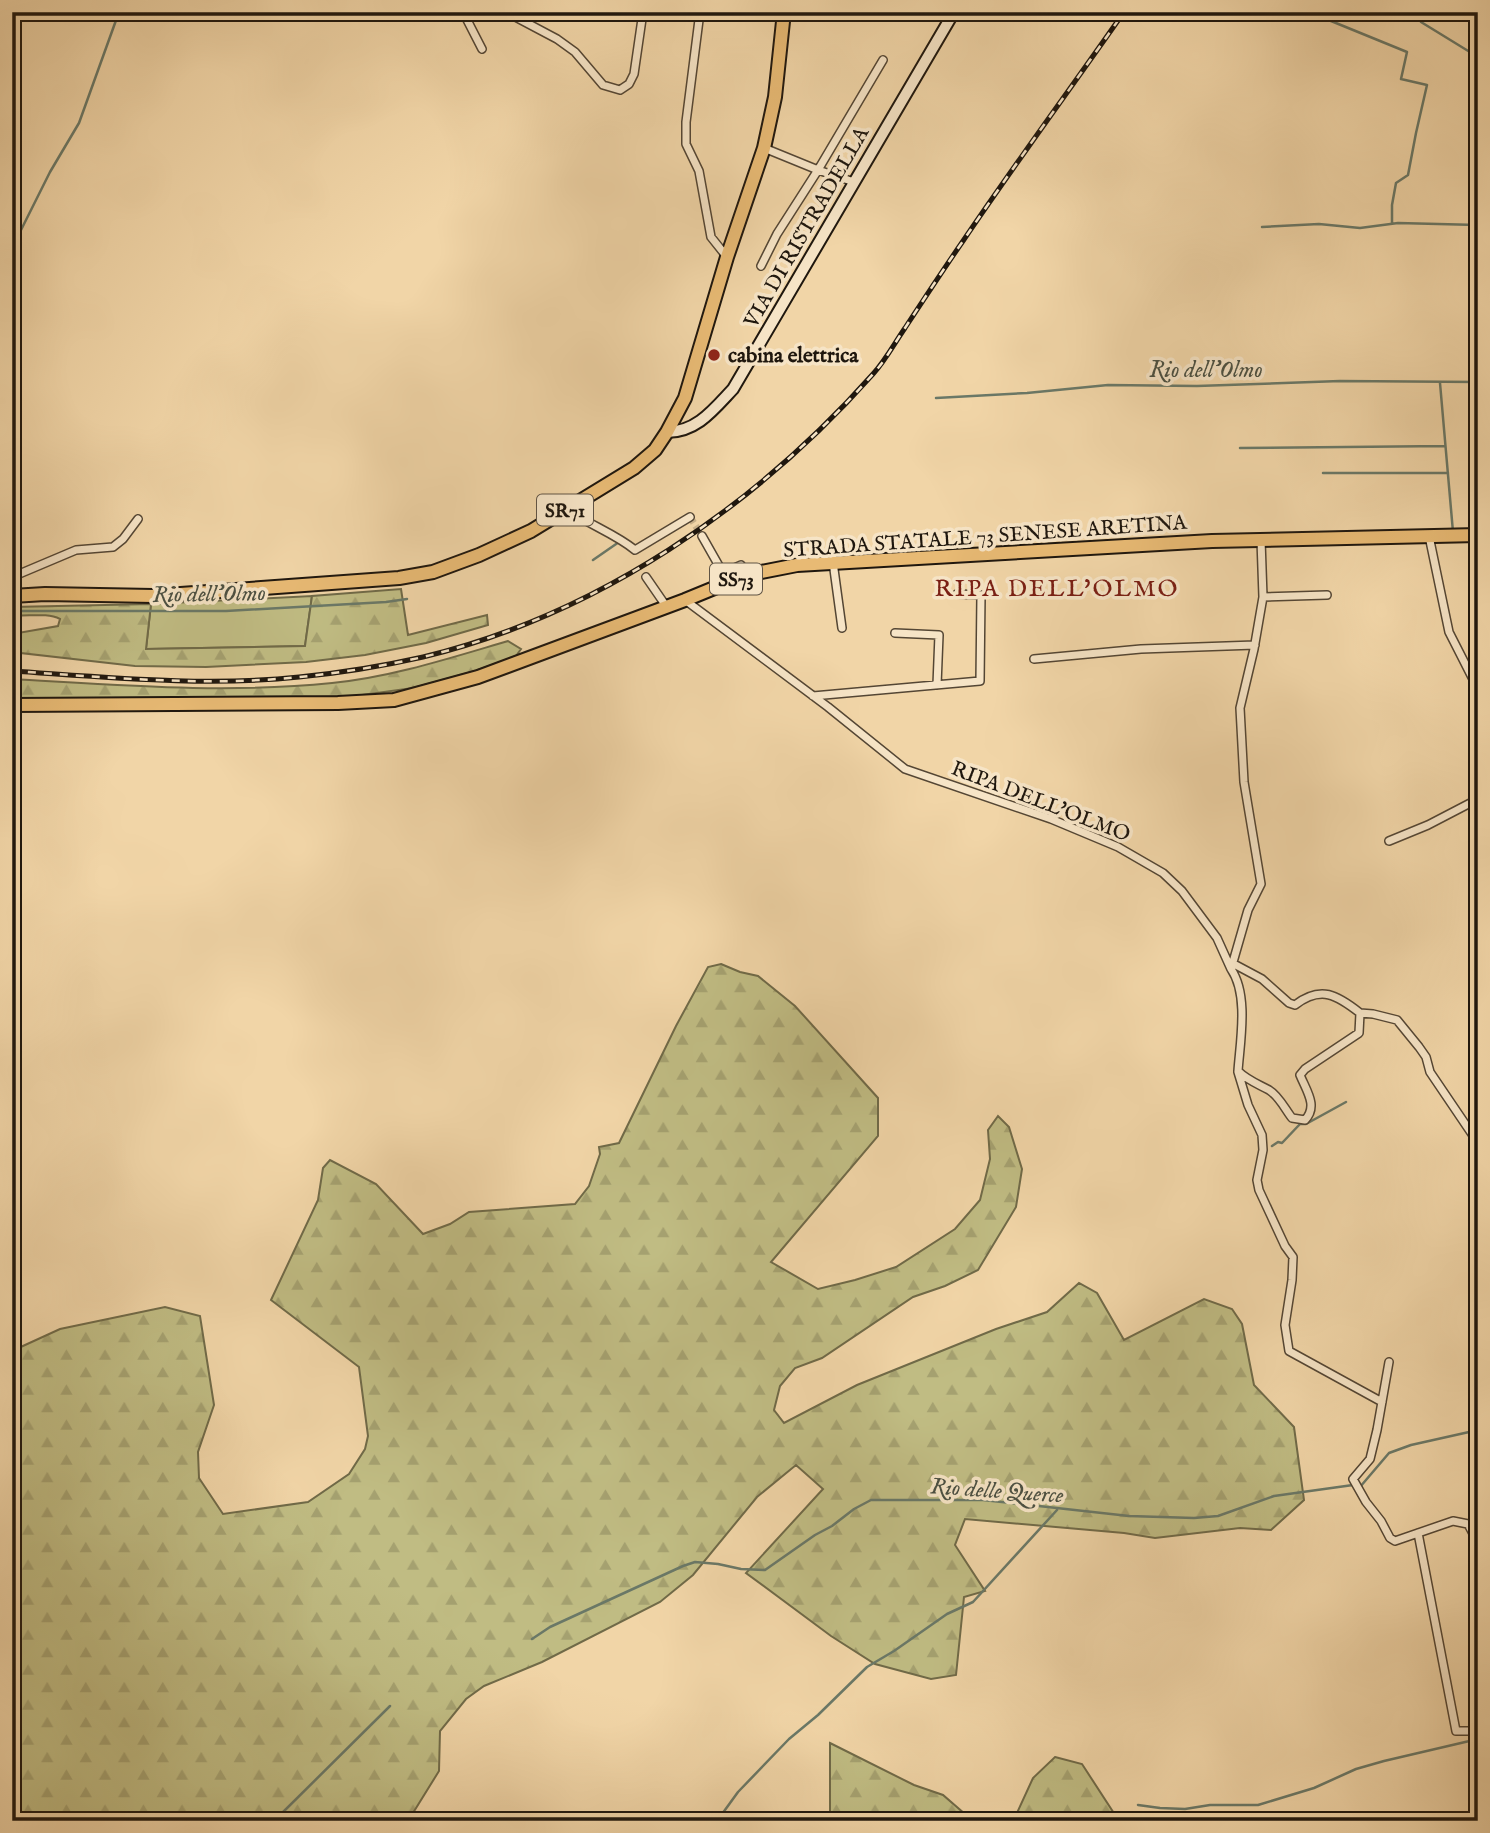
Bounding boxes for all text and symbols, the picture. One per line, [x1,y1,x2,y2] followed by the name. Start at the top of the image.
[738,122,876,334] street label: VIA DI RISTRADELLA
[728,343,859,370] place label: cabina elettrica
[706,347,722,363] marker: cabina elettrica
[1149,356,1263,385] water label: Rio dell'Olmo
[537,495,593,526] road number: SR71
[782,510,1189,565] street label: STRADA STATALE 73 SENESE ARETINA
[710,564,762,594] road number: SS73
[935,574,1179,605] district label: RIPA DELL'OLMO
[152,579,266,610] water label: Rio dell'Olmo
[947,756,1134,849] street label: RIPA DELL'OLMO
[929,1472,1065,1512] water label: Rio delle Querce

